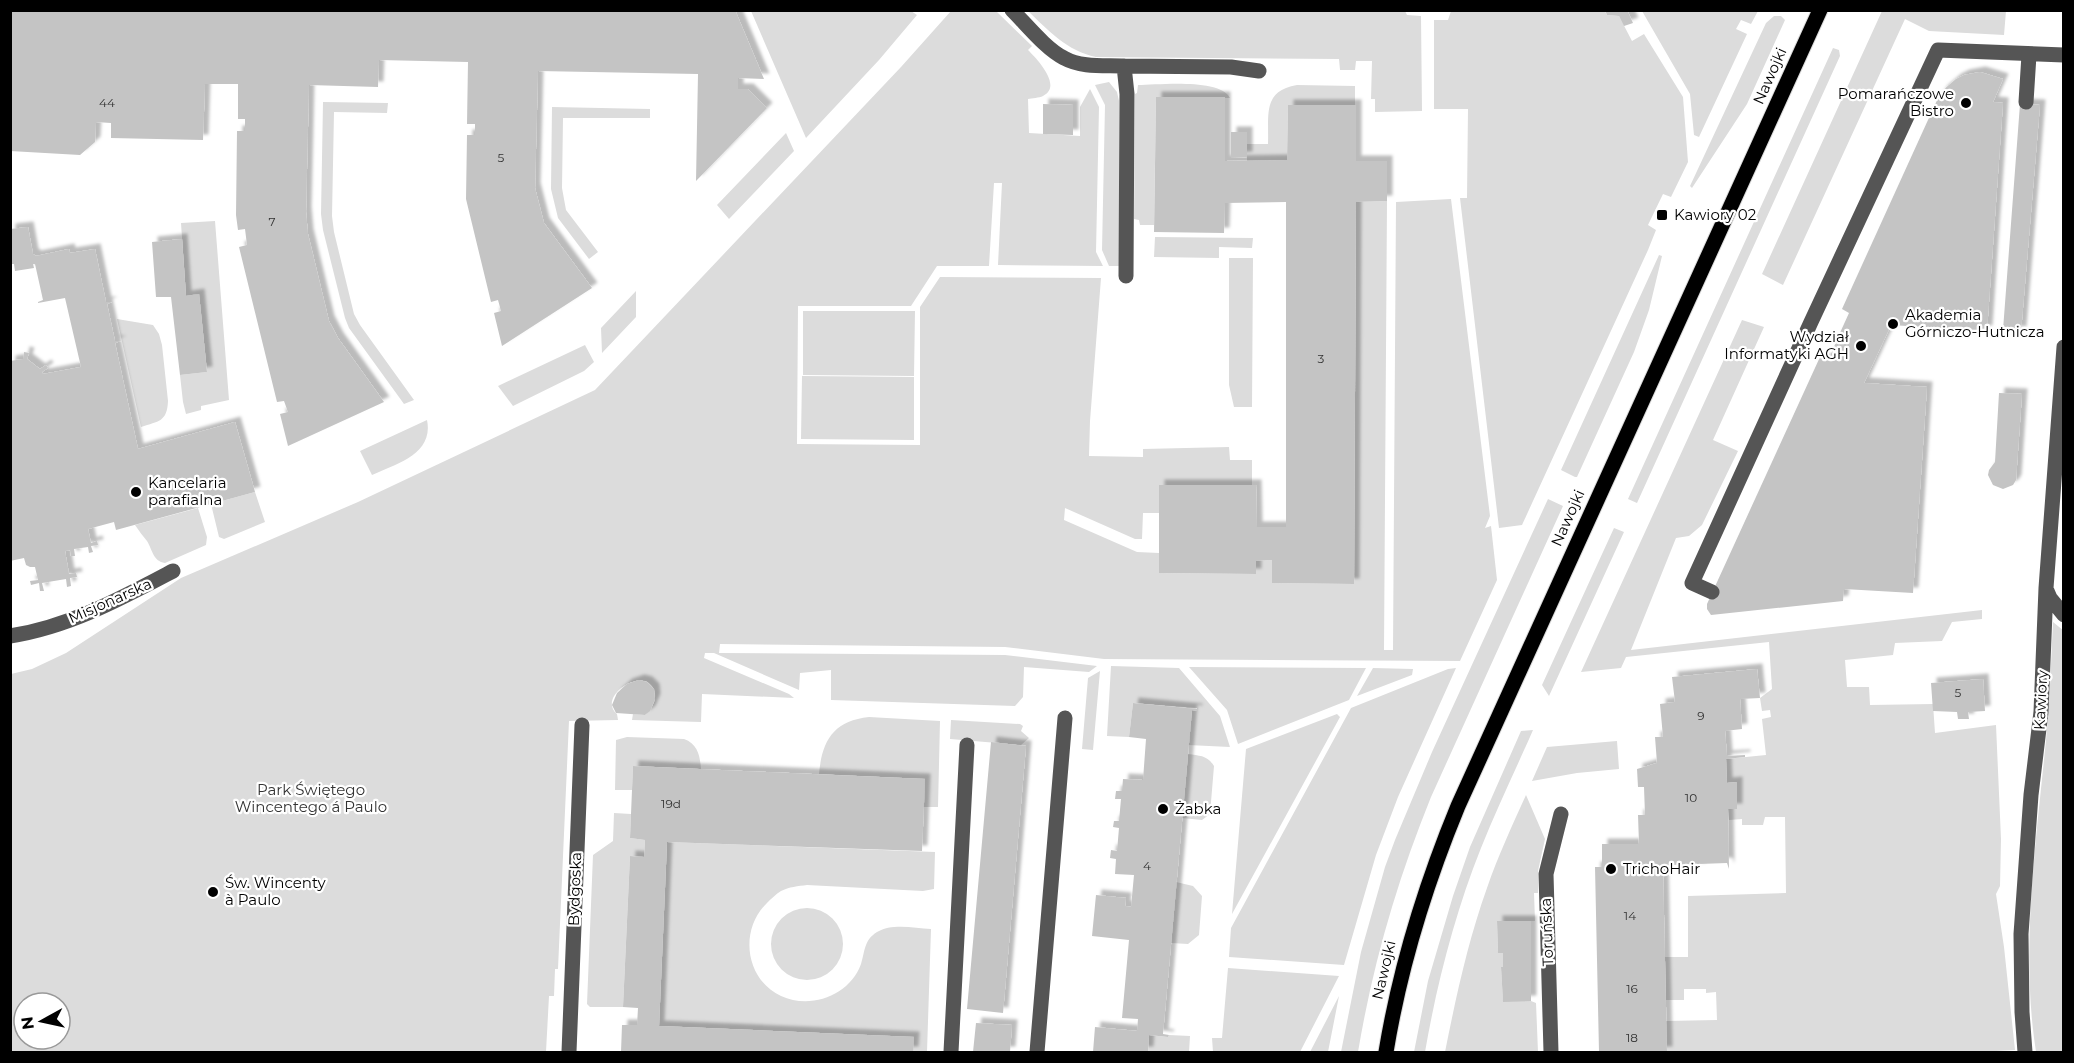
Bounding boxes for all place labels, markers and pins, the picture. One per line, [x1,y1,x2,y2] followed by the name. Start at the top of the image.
[1838,84,1954,120] place label: Pomarańczowe Bistro
[1959,96,1973,110] marker: Pomarańczowe Bistro
[1674,205,1756,224] place label: Kawiory 02
[1655,208,1669,222] marker: Kawiory 02
[1905,305,2045,341] place label: Akademia Górniczo-Hutnicza
[1886,317,1900,331] marker: Akademia Górniczo-Hutnicza
[1724,327,1850,363] place label: Wydział Informatyki AGH
[1854,339,1868,353] marker: Wydział Informatyki AGH
[148,473,227,509] place label: Kancelaria parafialna
[129,485,143,499] marker: Kancelaria parafialna
[1175,799,1221,818] place label: Żabka
[1156,802,1170,816] marker: Żabka
[1623,859,1700,878] place label: TrichoHair
[1604,862,1618,876] marker: TrichoHair
[225,873,327,909] place label: Św. Wincenty à Paulo
[206,885,220,899] marker: Św. Wincenty à Paulo

